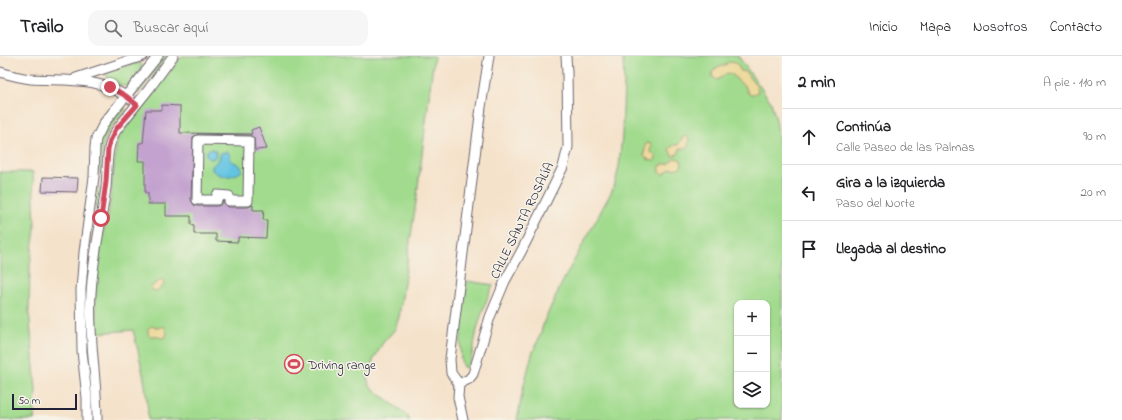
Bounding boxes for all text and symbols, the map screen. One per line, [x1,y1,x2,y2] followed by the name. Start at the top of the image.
[88,10,368,46] search box
[20,14,64,41] text: Trailo
[102,17,124,39] icon: search
[134,17,209,39] text: Buscar aquí
[869,17,898,38] text: Inicio
[920,17,951,38] text: Mapa
[973,17,1028,38] text: Nosotros
[1050,17,1102,38] text: Contacto
[798,70,835,95] text: 2 min
[1043,73,1106,92] text: A pie · 110 m
[101,78,119,96] route end
[836,116,891,138] text: Continúa
[798,126,820,148] icon: ahead
[1083,127,1106,146] text: 90 m
[836,138,975,157] text: Calle Paseo de las Palmas
[486,159,559,282] street label: CALLE SANTA ROSALÍA
[836,172,945,194] text: Gira a la izquierda
[798,182,820,204] icon: left
[1081,183,1106,202] text: 20 m
[836,194,915,213] text: Paso del Norte
[92,209,110,227] route start
[798,238,820,260] icon: arrive
[836,238,946,260] text: Llegada al destino
[734,300,770,408] map controls
[734,300,770,336] button: +
[734,336,770,372] button: −
[283,353,305,375] sports icon: Driving range
[307,356,376,376] place label: Driving range
[734,372,770,408] button: layers
[12,392,77,411] scale bar
[18,393,40,409] text: 50 m

